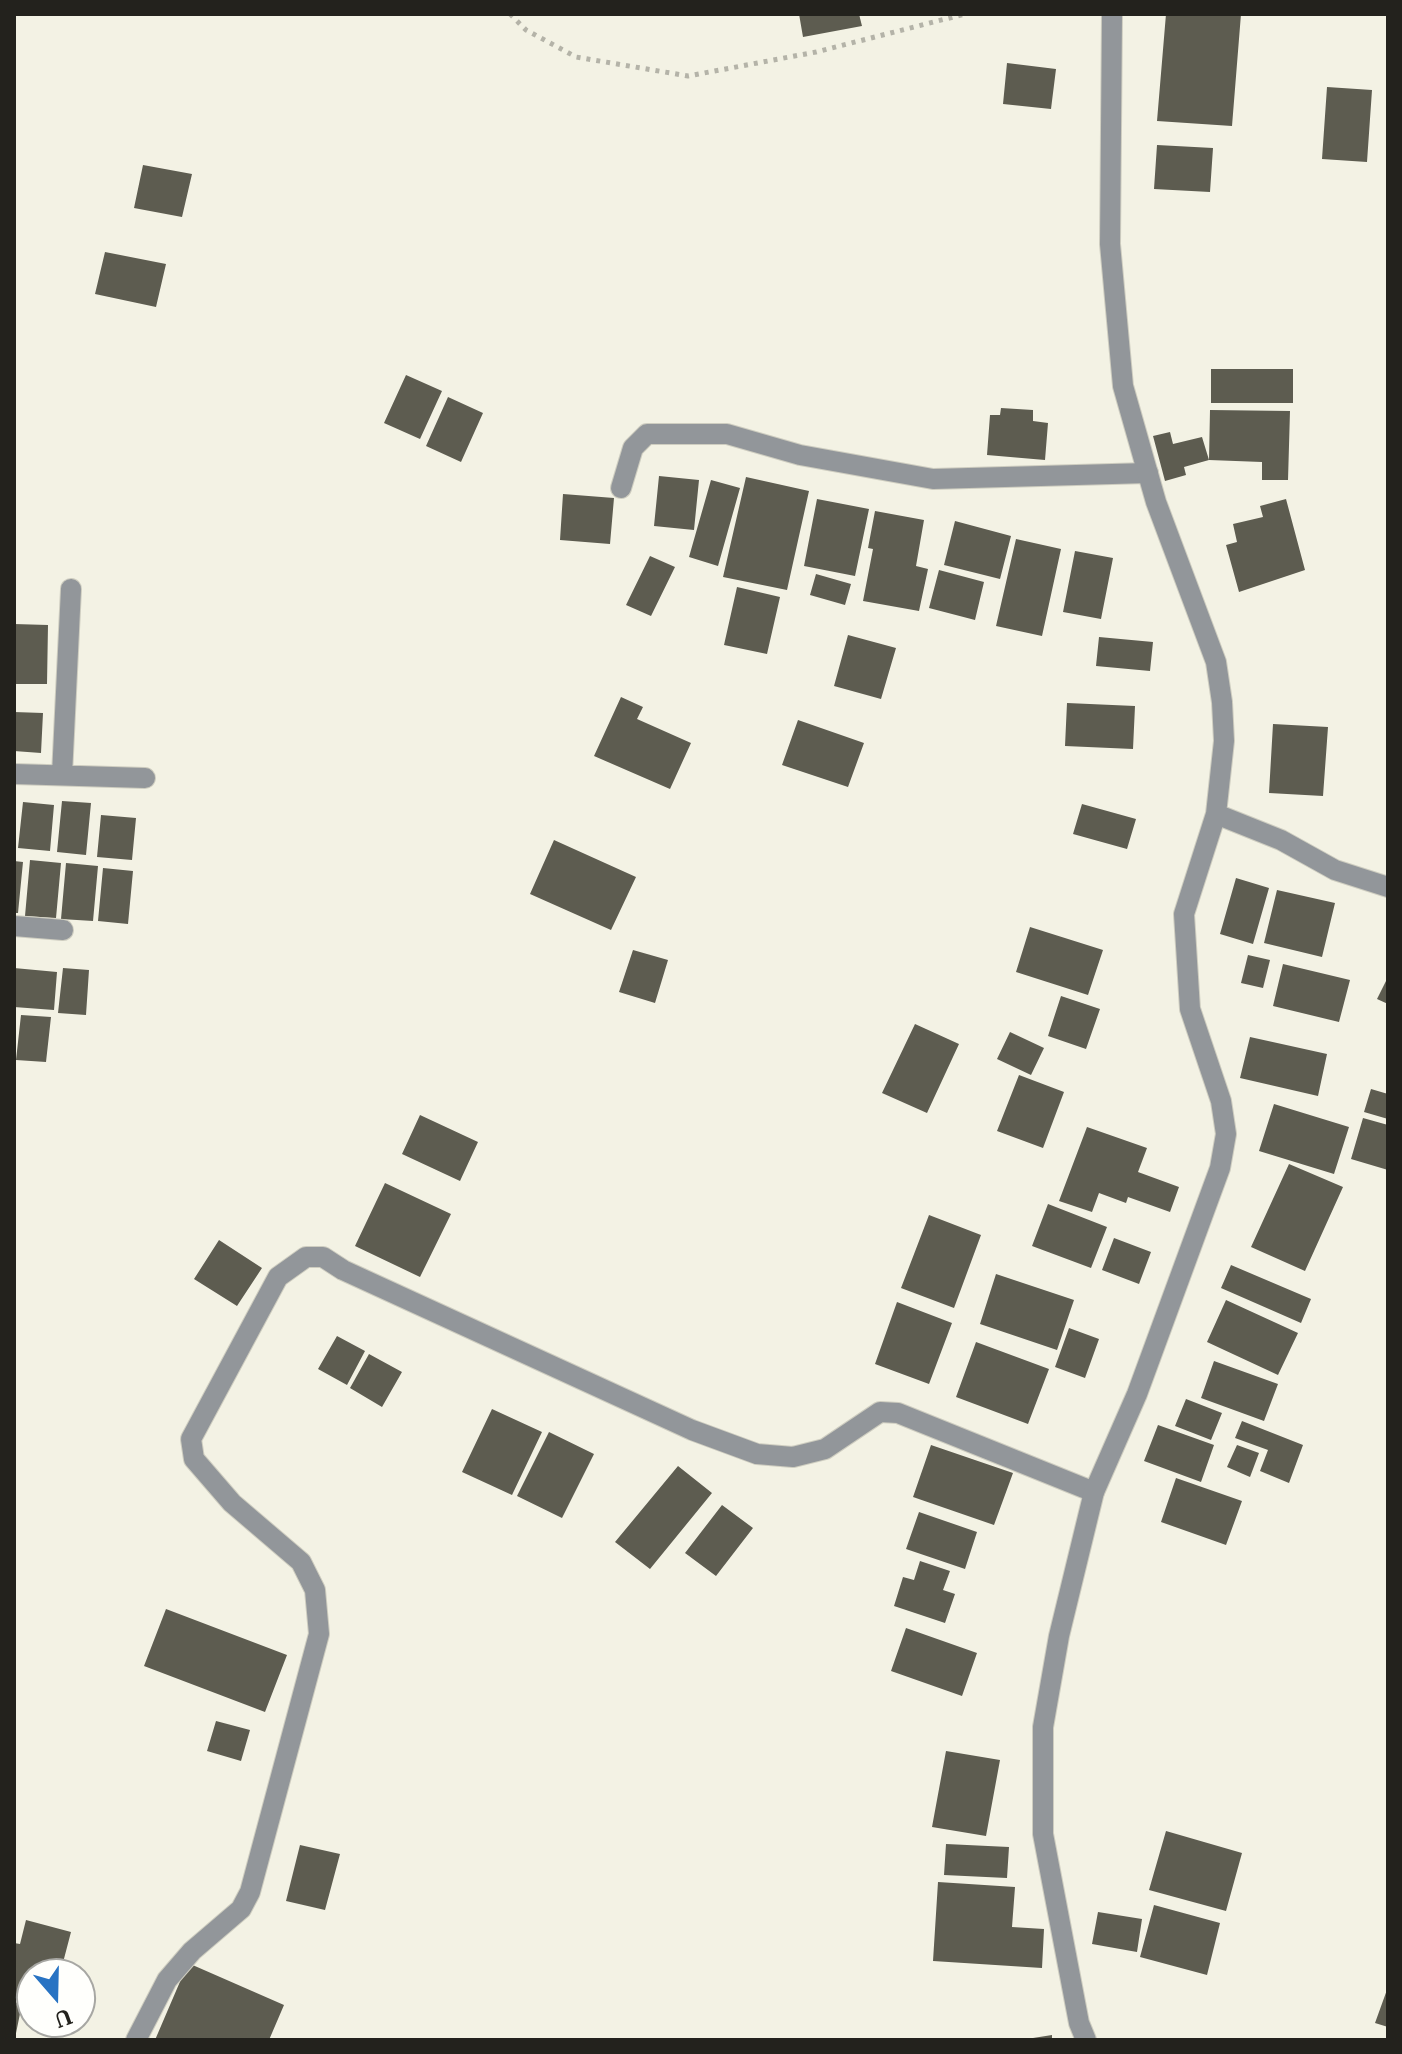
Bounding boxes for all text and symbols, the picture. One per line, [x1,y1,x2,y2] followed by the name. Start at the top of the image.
[16,1958,96,2038] north arrow
[51,2003,77,2036] text: U

